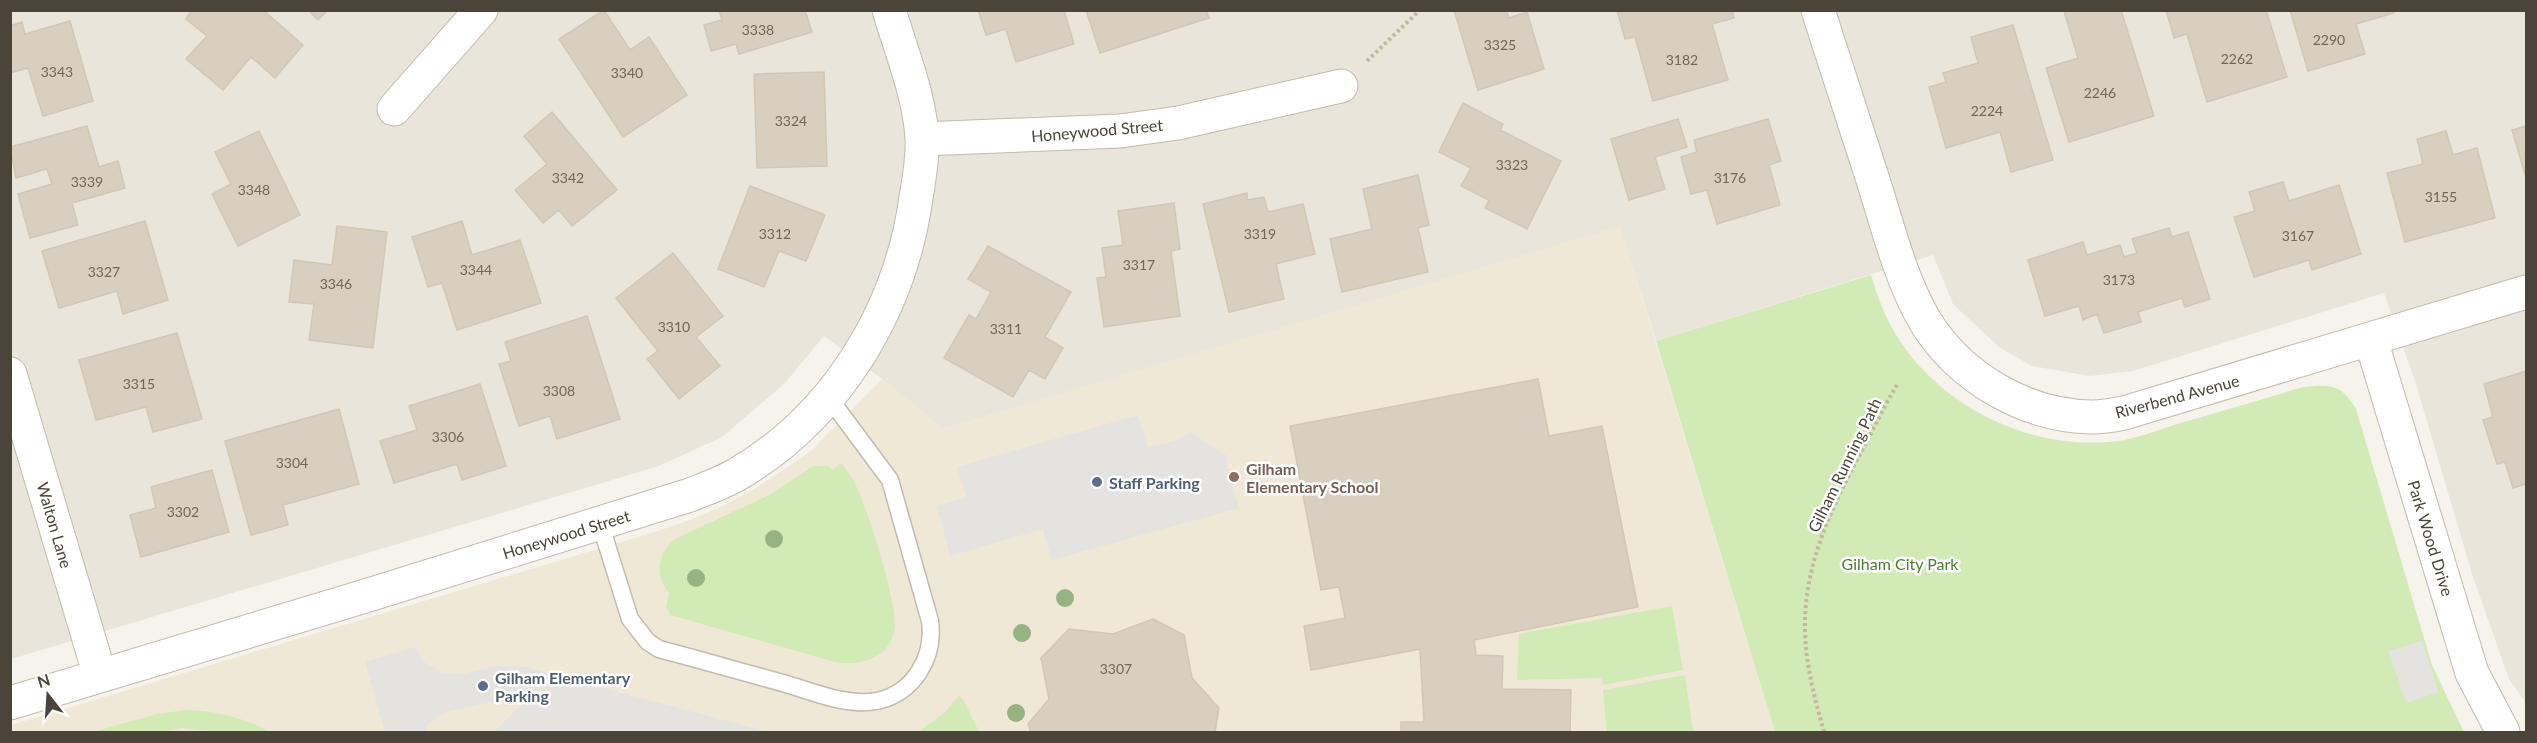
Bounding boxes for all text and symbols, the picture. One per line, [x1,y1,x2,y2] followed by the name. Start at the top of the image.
[742,21,774,38] house number: 3338
[2313,31,2345,48] house number: 2290
[1484,36,1516,53] house number: 3325
[2221,50,2253,67] house number: 2262
[1666,51,1698,68] house number: 3182
[41,63,73,80] house number: 3343
[611,64,643,81] house number: 3340
[2084,84,2116,101] house number: 2246
[1971,102,2003,119] house number: 2224
[775,112,807,129] house number: 3324
[1030,115,1164,145] street label: Honeywood Street
[1496,156,1528,173] house number: 3323
[552,169,584,186] house number: 3342
[1714,169,1746,186] house number: 3176
[71,173,103,190] house number: 3339
[238,181,270,198] house number: 3348
[2425,188,2457,205] house number: 3155
[759,225,791,242] house number: 3312
[1244,225,1276,242] house number: 3319
[2282,227,2314,244] house number: 3167
[1123,256,1155,273] house number: 3317
[460,261,492,278] house number: 3344
[88,263,120,280] house number: 3327
[2103,271,2135,288] house number: 3173
[320,275,352,292] house number: 3346
[658,318,690,335] house number: 3310
[990,320,1022,337] house number: 3311
[2113,370,2241,422] street label: Riverbend Avenue
[123,375,155,392] house number: 3315
[543,382,575,399] house number: 3308
[1803,395,1885,535] street label: Gilham Running Path
[432,428,464,445] house number: 3306
[276,454,308,471] house number: 3304
[1246,459,1378,496] place label: Gilham Elementary School
[1227,470,1241,484] marker: Gilham Elementary School
[1109,473,1200,492] place label: Staff Parking
[1090,475,1104,489] marker: Staff Parking
[2404,478,2458,598] street label: Park Wood Drive
[34,480,76,570] street label: Walton Lane
[167,503,199,520] house number: 3302
[500,506,632,562] street label: Honeywood Street
[1842,554,1959,573] park label: Gilham City Park
[1100,660,1132,677] house number: 3307
[18,665,78,725] north arrow
[495,668,631,705] place label: Gilham Elementary Parking
[35,669,52,691] text: N
[476,679,490,693] marker: Gilham Elementary Parking

